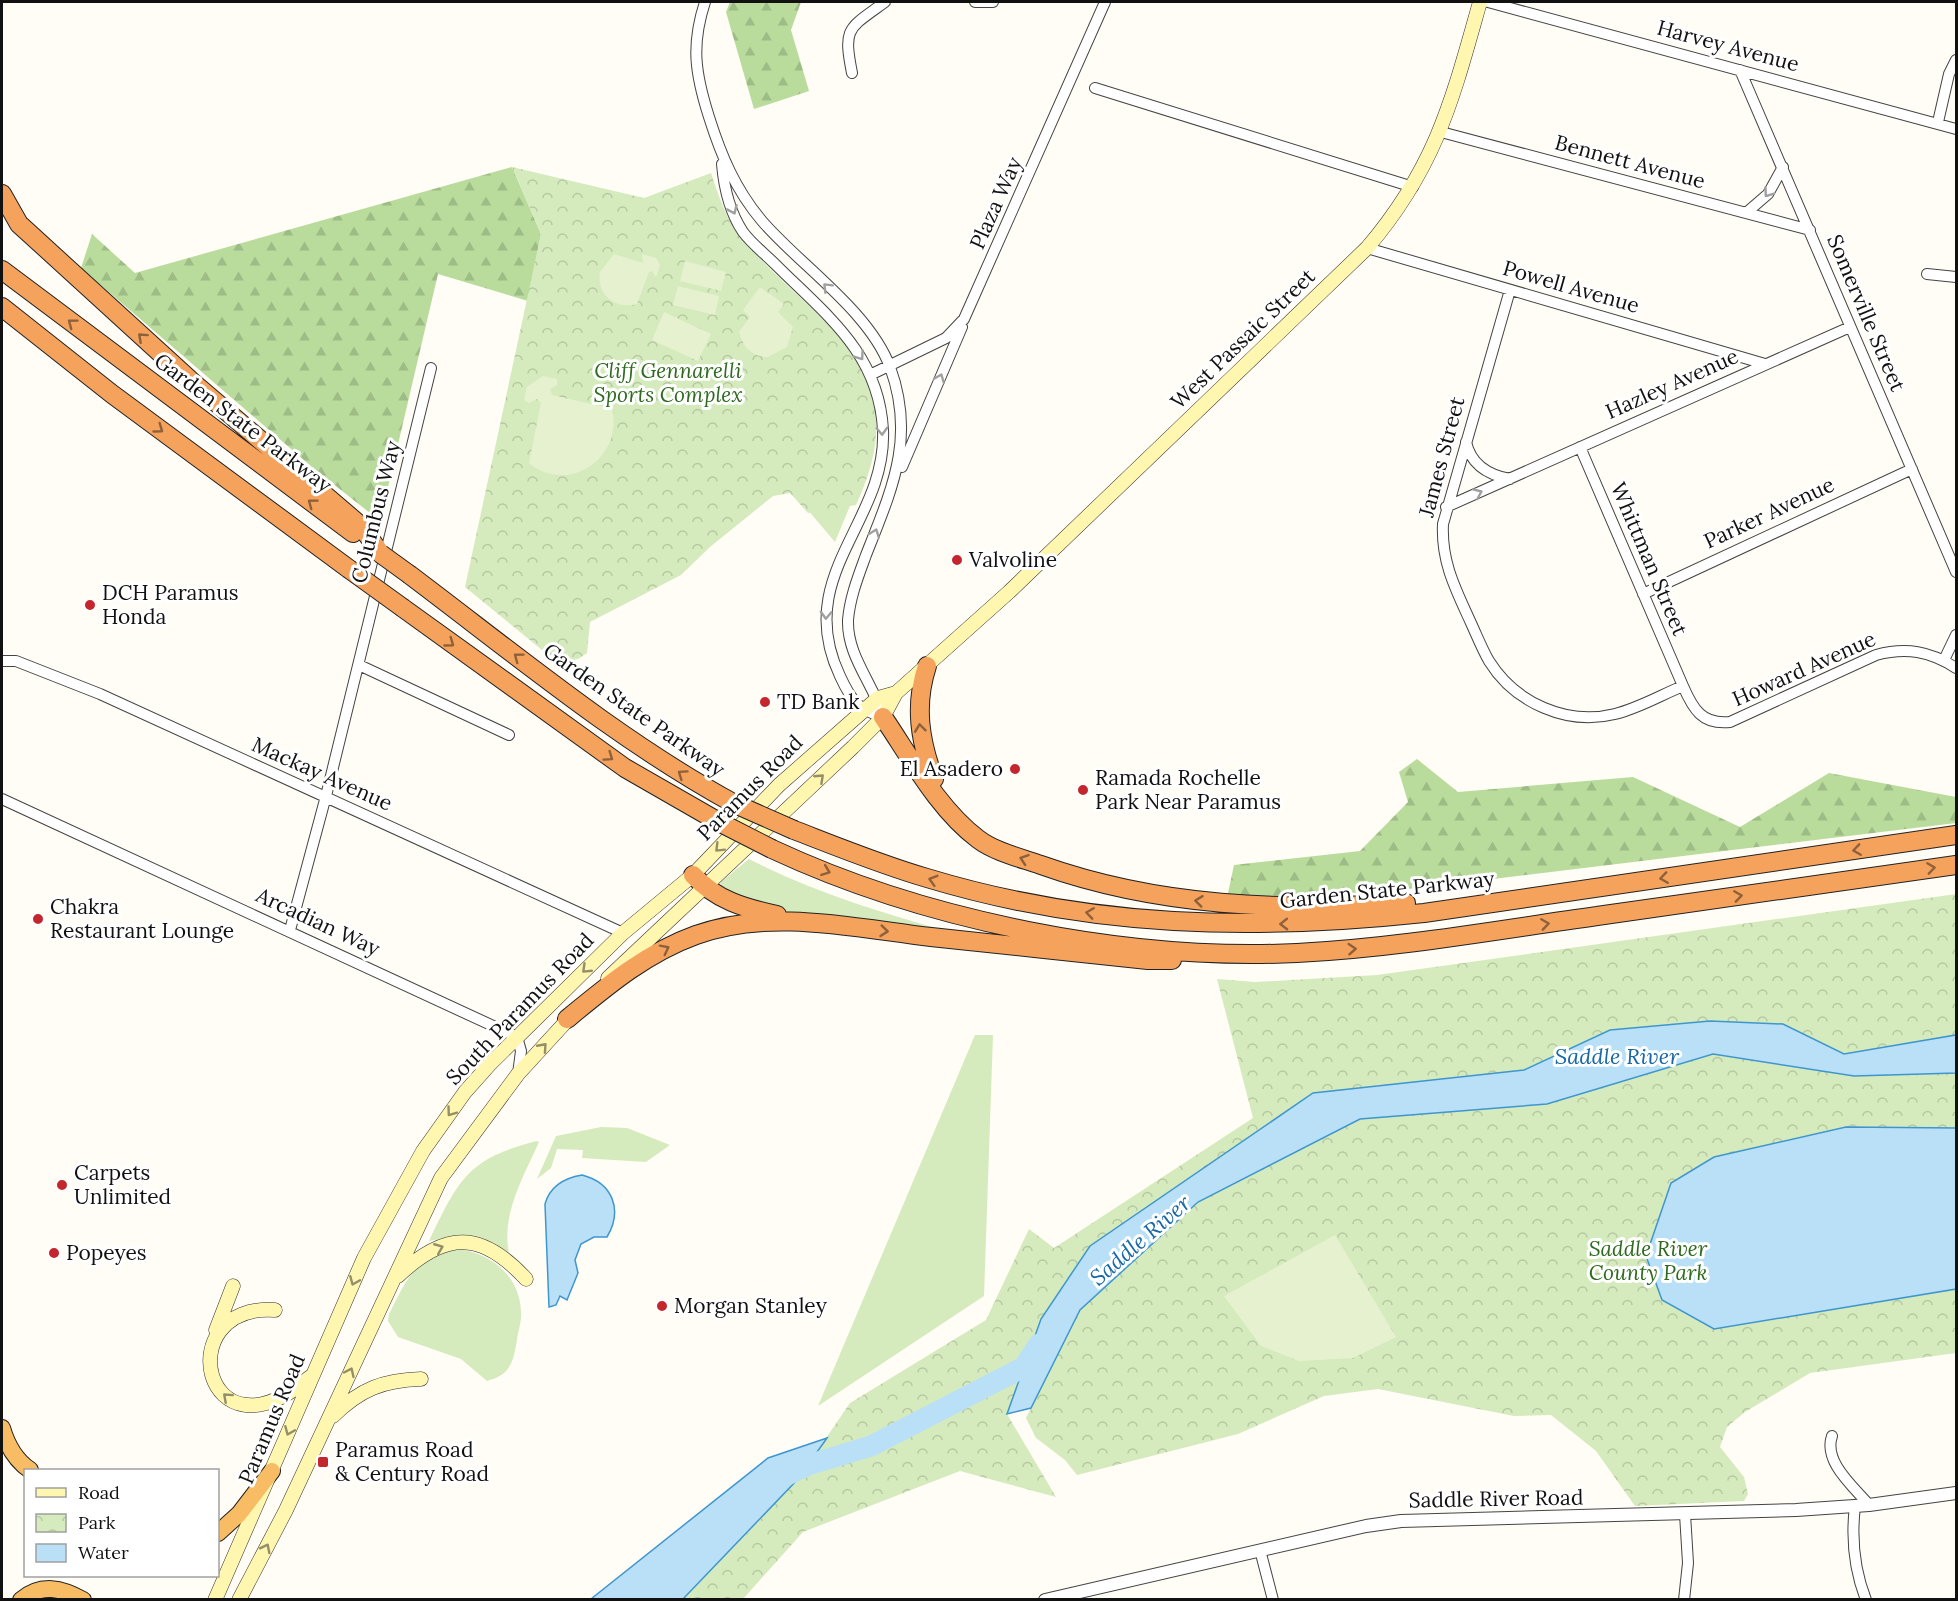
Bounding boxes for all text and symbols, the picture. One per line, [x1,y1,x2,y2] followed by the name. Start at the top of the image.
[1654,14,1802,77] street label: Harvey Avenue
[1552,128,1708,195] street label: Bennett Avenue
[963,153,1028,253] street label: Plaza Way
[1764,186,1775,197] one-way arrow
[725,204,737,215] one-way arrow
[1821,230,1912,396] street label: Somerville Street
[1500,254,1643,319] street label: Powell Avenue
[1165,262,1321,415] street label: West Passaic Street
[824,284,835,295] one-way arrow
[67,319,78,330] one-way arrow
[138,333,149,344] one-way arrow
[1601,342,1742,425] street label: Hazley Avenue
[149,347,338,498] street label: Garden State Parkway
[853,349,864,360] one-way arrow
[593,357,743,408] park label: Cliff Gennarelli Sports Complex
[933,373,945,384] one-way arrow
[1412,393,1471,521] street label: James Street
[153,422,164,433] one-way arrow
[876,427,888,436] one-way arrow
[345,438,406,586] street label: Columbus Way
[1699,471,1838,555] street label: Parker Avenue
[1605,478,1694,640] street label: Whittman Street
[1472,488,1483,500] one-way arrow
[308,499,319,510] one-way arrow
[868,528,880,539] one-way arrow
[968,546,1057,573] place label: Valvoline
[950,553,964,567] marker: Valvoline
[102,579,238,630] place label: DCH Paramus Honda
[83,598,97,612] marker: DCH Paramus Honda
[820,611,832,620] one-way arrow
[1728,625,1880,712] street label: Howard Avenue
[444,636,455,647] one-way arrow
[538,637,730,783] street label: Garden State Parkway
[514,653,525,664] one-way arrow
[777,688,860,715] place label: TD Bank
[758,695,772,709] marker: TD Bank
[915,723,927,732] one-way arrow
[691,729,808,846] street label: Paramus Road
[248,730,397,817] street label: Mackay Avenue
[602,750,613,761] one-way arrow
[900,755,1003,782] place label: El Asadero
[1008,762,1022,776] marker: El Asadero
[1095,764,1281,815] place label: Ramada Rochelle Park Near Paramus
[678,770,689,781] one-way arrow
[813,774,823,785] one-way arrow
[1076,783,1090,797] marker: Ramada Rochelle Park Near Paramus
[715,841,726,852] one-way arrow
[1852,843,1862,855] one-way arrow
[1020,854,1030,867] one-way arrow
[1926,863,1936,875] one-way arrow
[821,864,831,877] one-way arrow
[1278,865,1496,914] street label: Garden State Parkway
[1659,871,1669,883] one-way arrow
[928,874,938,887] one-way arrow
[251,881,384,962] street label: Arcadian Way
[1733,890,1743,902] one-way arrow
[50,893,234,944] place label: Chakra Restaurant Lounge
[1195,896,1204,908] one-way arrow
[1085,908,1095,920] one-way arrow
[31,912,45,926] marker: Chakra Restaurant Lounge
[1280,918,1289,930] one-way arrow
[1540,918,1550,930] one-way arrow
[880,924,889,937] one-way arrow
[440,927,599,1090] street label: South Paramus Road
[1347,943,1356,956] one-way arrow
[659,944,670,956] one-way arrow
[583,962,594,973] one-way arrow
[1555,1042,1680,1070] water label: Saddle River
[536,1043,547,1054] one-way arrow
[447,1105,458,1116] one-way arrow
[74,1159,171,1210] place label: Carpets Unlimited
[55,1178,69,1192] marker: Carpets Unlimited
[1084,1188,1197,1291] water label: Saddle River
[1589,1235,1708,1286] park label: Saddle River County Park
[66,1239,147,1266] place label: Popeyes
[432,1243,443,1255] one-way arrow
[47,1246,61,1260] marker: Popeyes
[350,1275,362,1286] one-way arrow
[674,1292,827,1319] place label: Morgan Stanley
[655,1299,669,1313] marker: Morgan Stanley
[232,1350,311,1488] street label: Paramus Road
[342,1367,354,1378] one-way arrow
[223,1393,234,1404] one-way arrow
[284,1425,296,1436] one-way arrow
[335,1436,489,1487] place label: Paramus Road & Century Road
[316,1455,330,1469] marker: Paramus Road & Century Road
[24,1469,219,1577] legend
[78,1481,120,1504] text: Road
[1408,1483,1584,1514] street label: Saddle River Road
[78,1511,116,1534] text: Park
[78,1541,129,1564] text: Water
[259,1543,270,1554] one-way arrow

